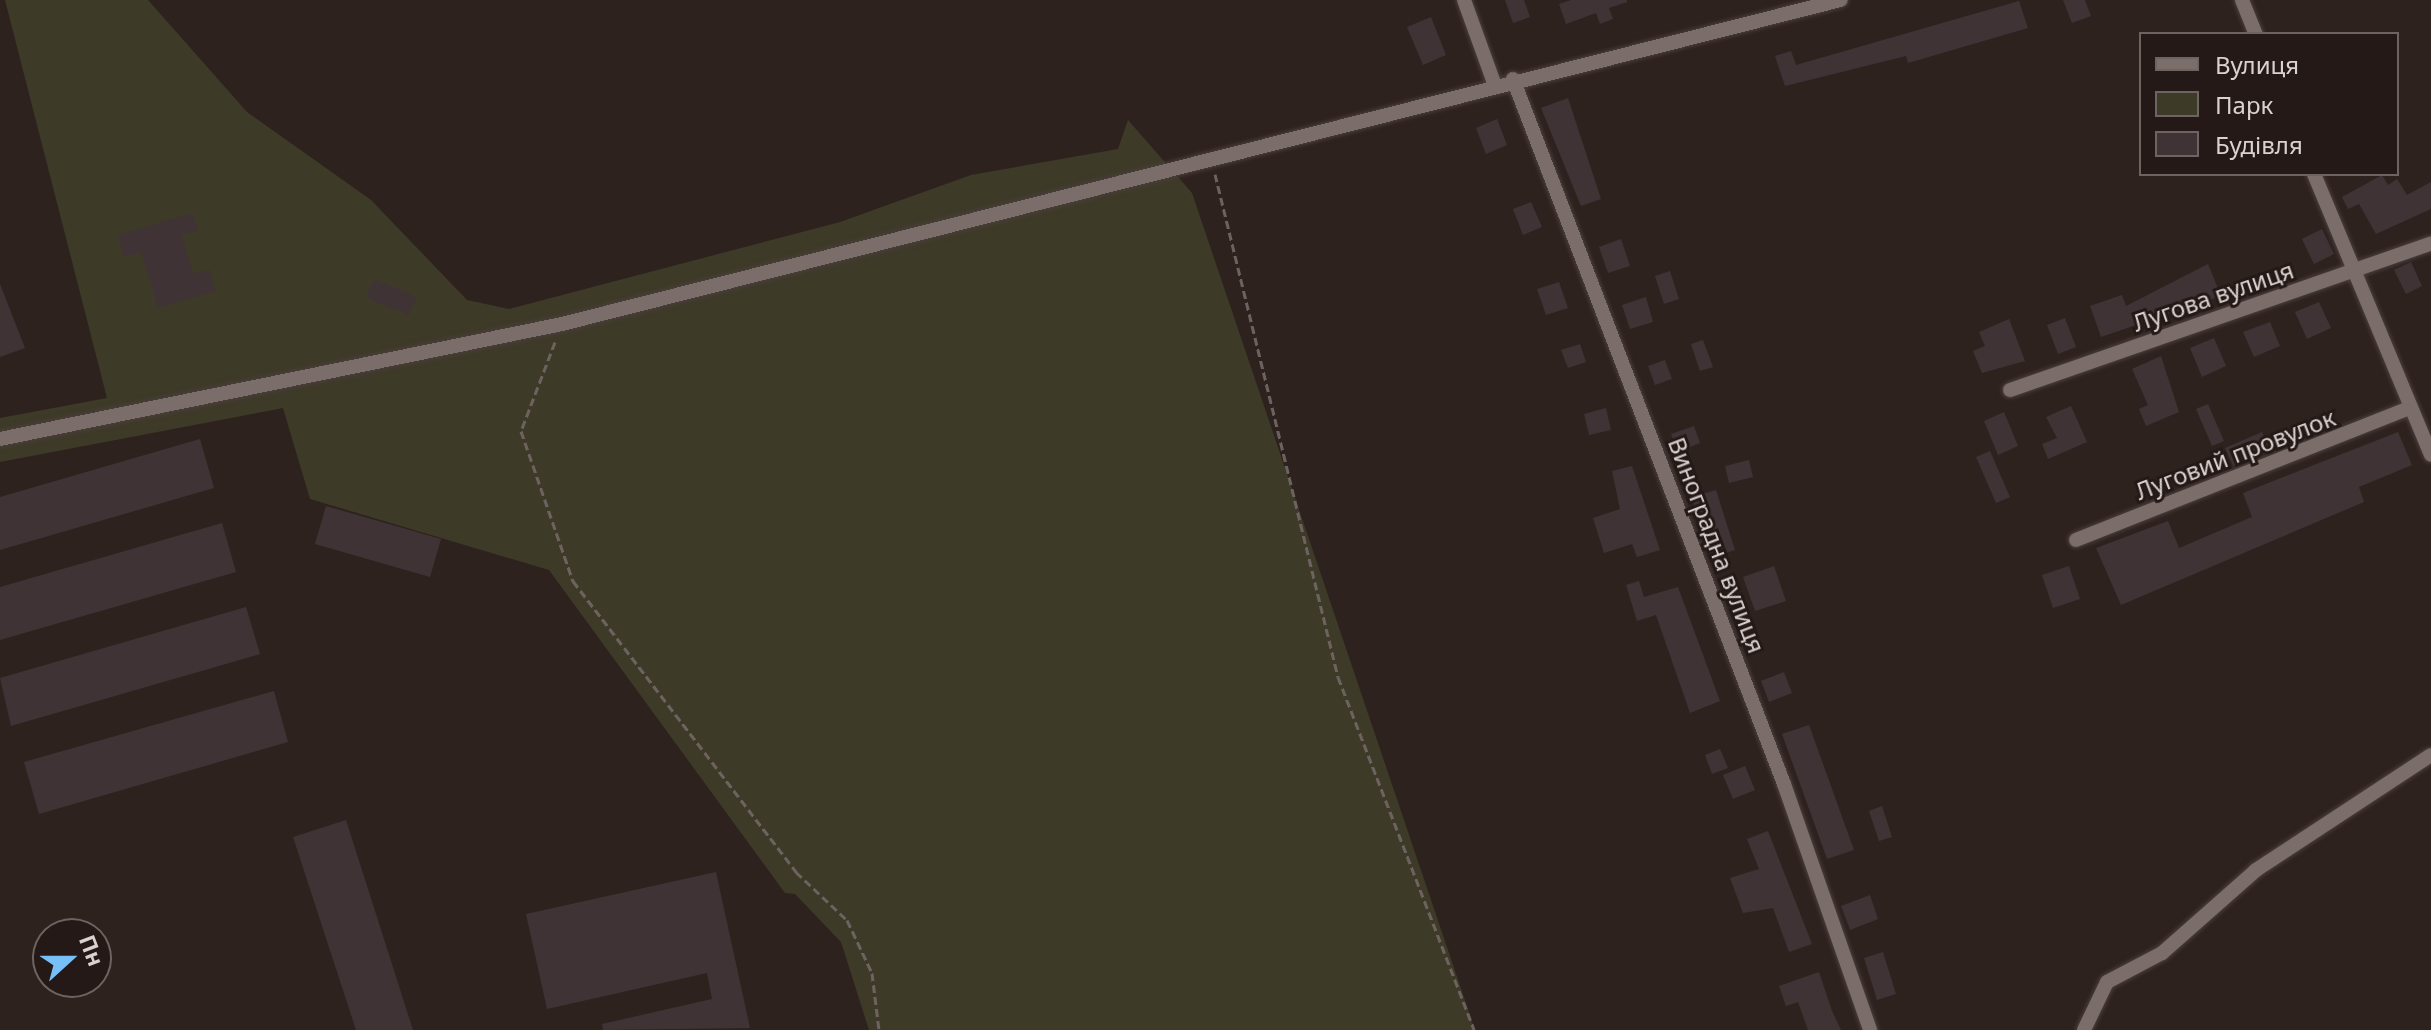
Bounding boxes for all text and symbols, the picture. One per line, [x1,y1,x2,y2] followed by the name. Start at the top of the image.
[2139,32,2399,176] legend
[2215,48,2299,81] text: Вулиця
[2215,88,2273,121] text: Парк
[2215,128,2303,161] text: Будівля
[2129,255,2297,337] street label: Лугова вулиця
[2131,403,2339,505] street label: Луговий провулок
[1663,433,1771,657] street label: Виноградна вулиця
[32,918,112,998] north arrow
[73,930,112,970] text: Пн

